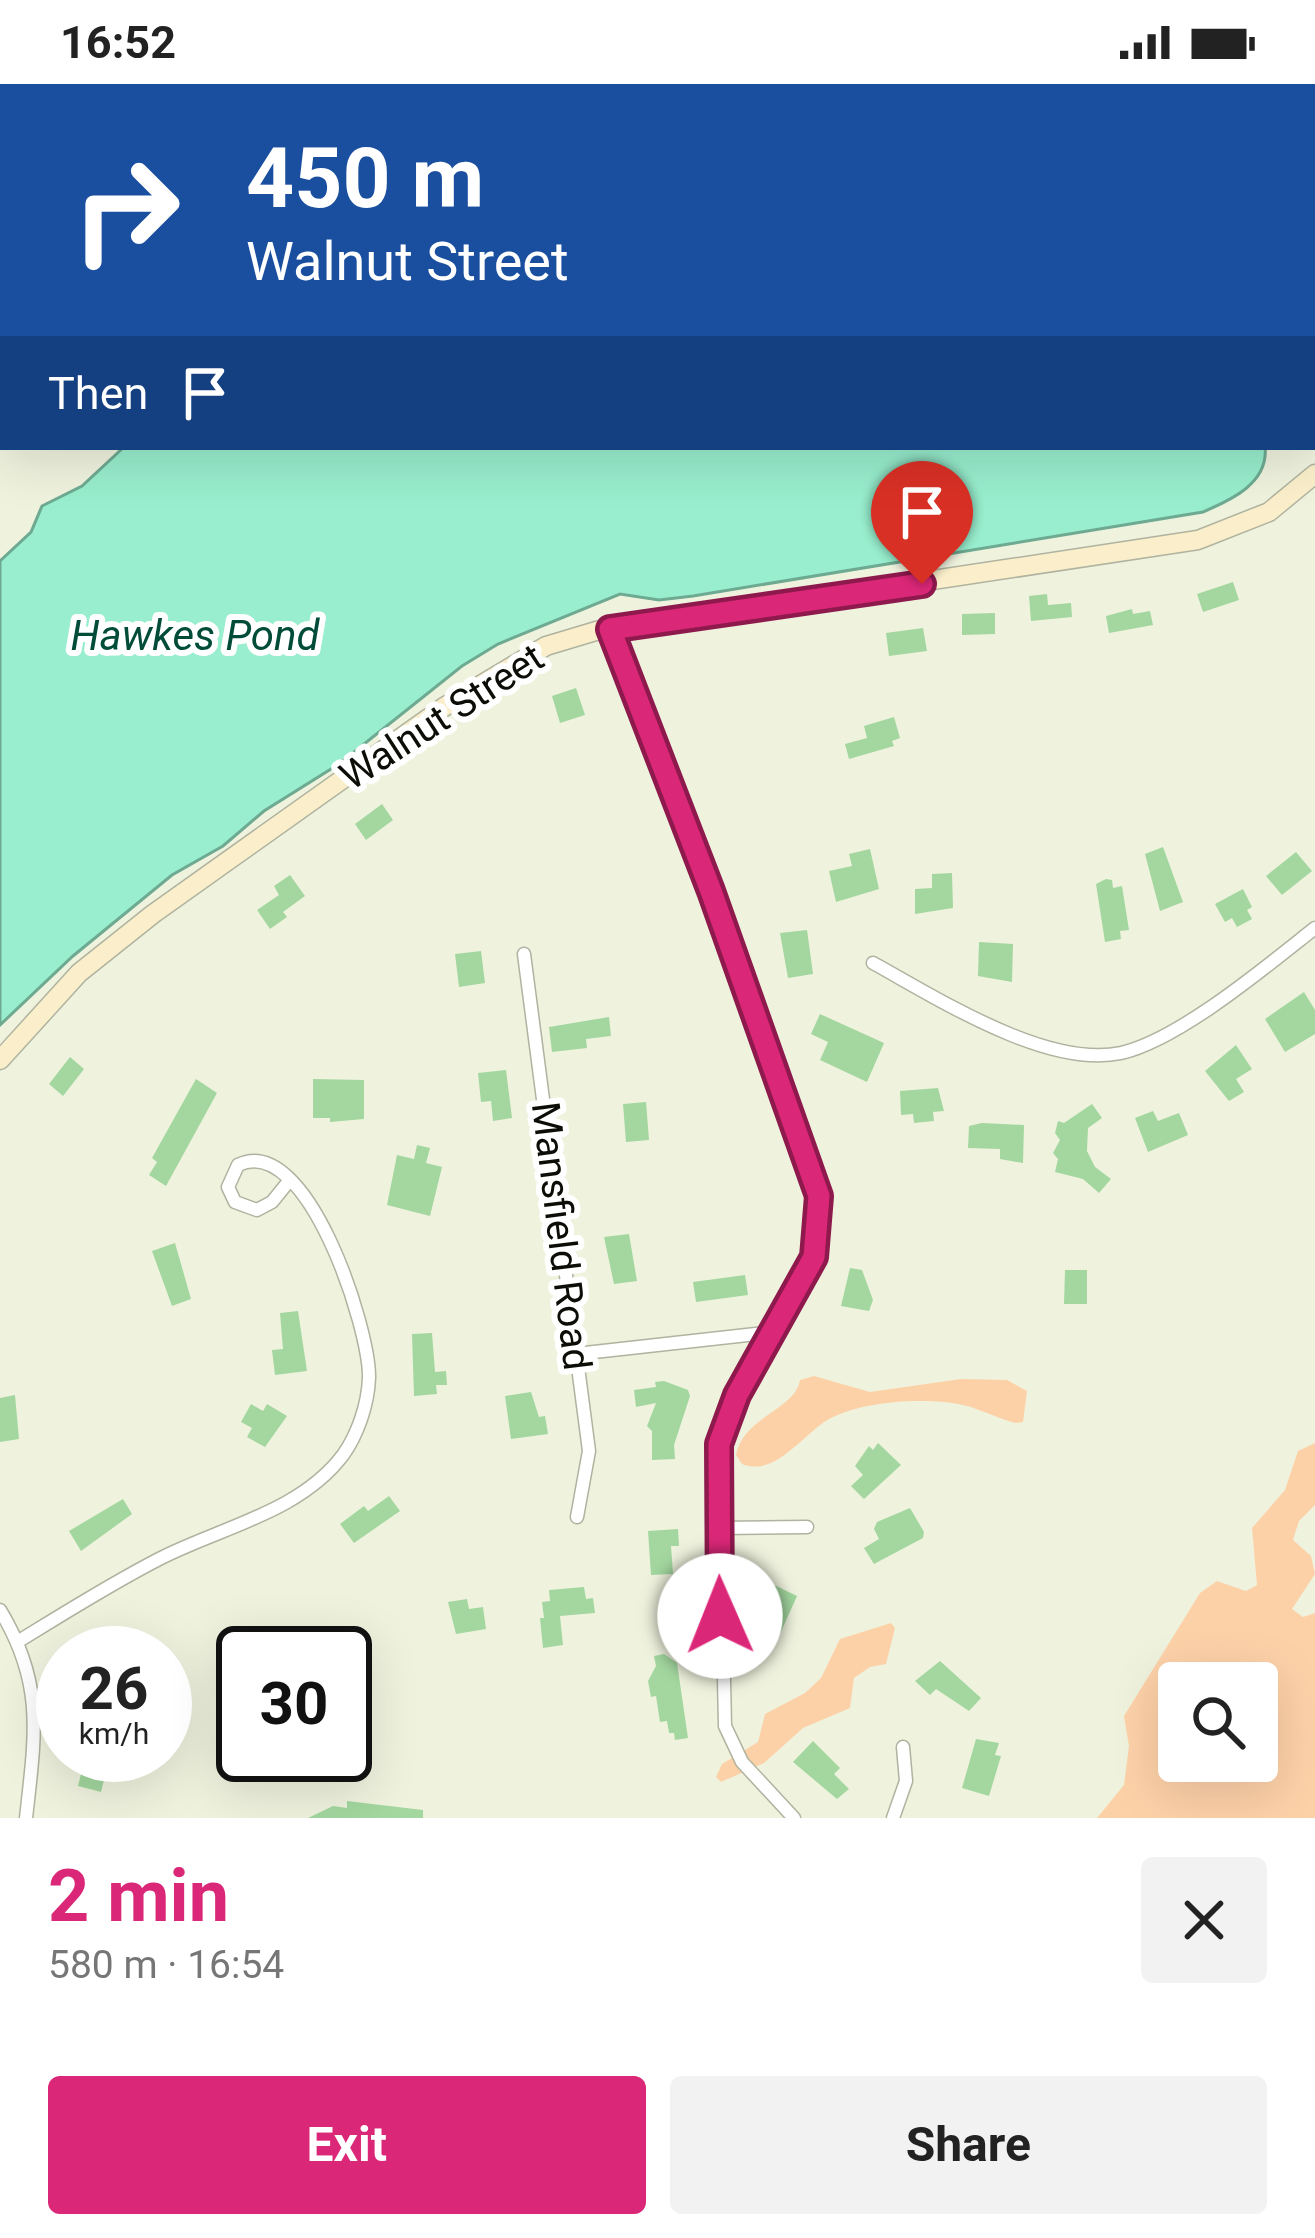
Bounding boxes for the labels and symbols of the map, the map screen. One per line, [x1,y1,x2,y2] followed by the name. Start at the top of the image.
[871,461,973,584] pin
[70,611,321,660] water label: Hawkes Pond
[332,634,552,800] street label: Walnut Street
[522,1099,600,1373] street label: Mansfield Road
[657,1553,783,1679] position arrow
[216,1626,372,1782] speed limit sign: 30

